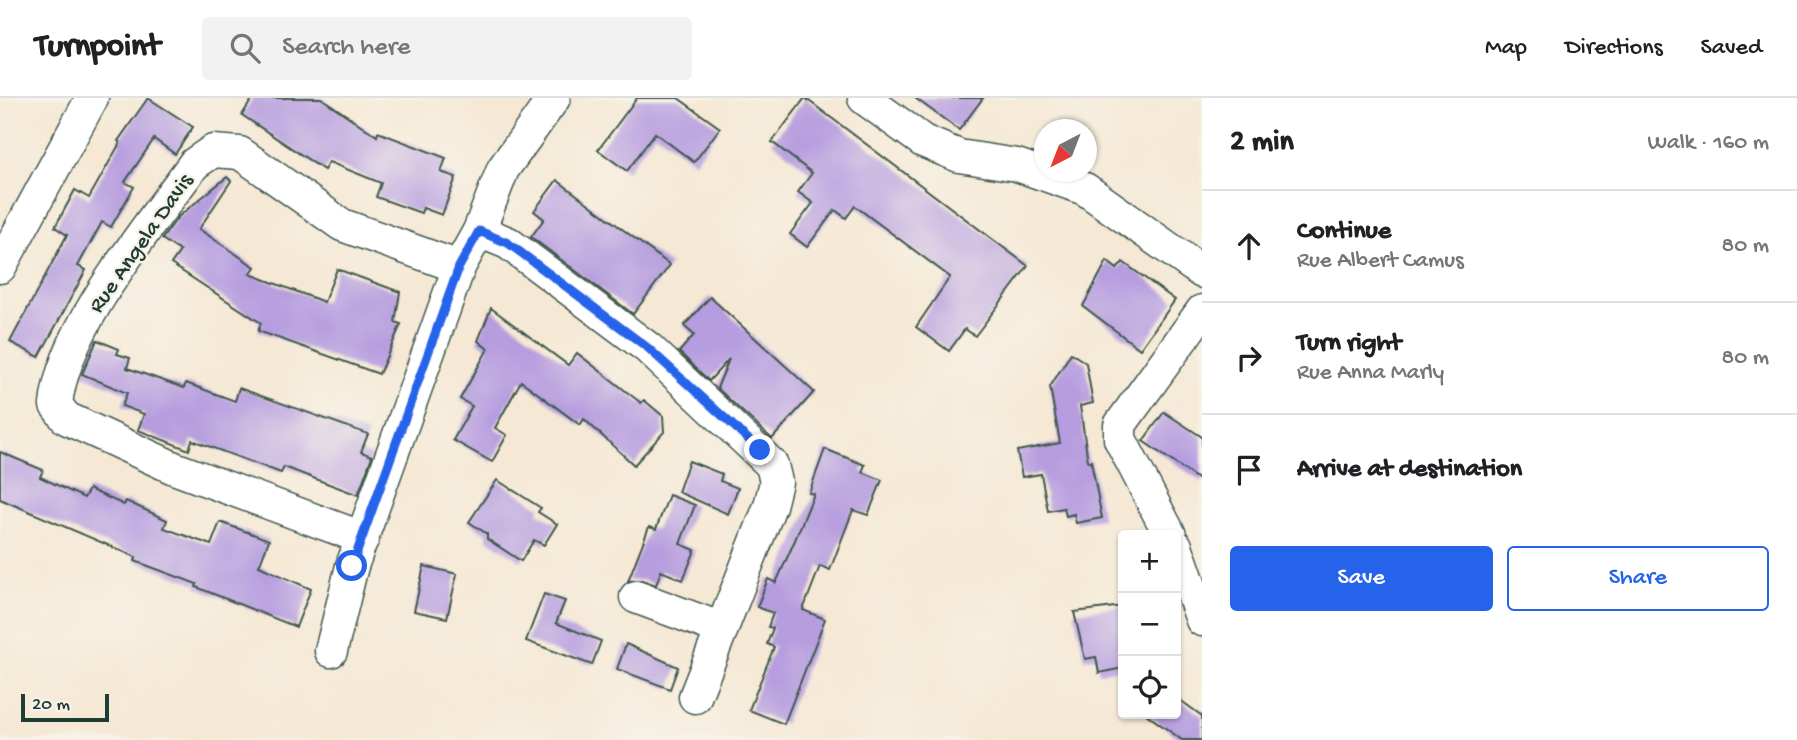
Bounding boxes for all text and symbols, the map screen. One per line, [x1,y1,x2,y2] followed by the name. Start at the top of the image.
[202,17,692,80] search box
[35,29,160,67] text: Turnpoint
[226,29,264,67] icon: search
[282,33,410,64] text: Search here
[1485,34,1527,63] text: Map
[1565,34,1663,63] text: Directions
[1701,34,1762,63] text: Saved
[1034,119,1097,182] north arrow
[1230,126,1294,161] text: 2 min
[1647,130,1769,157] text: Walk · 160 m
[84,169,200,319] street label: Rue Angela Davis
[1297,217,1391,248] text: Continue
[1230,227,1268,265] icon: ahead
[1722,233,1769,260] text: 80 m
[1297,248,1464,275] text: Rue Albert Camus
[1297,329,1401,360] text: Turn right
[1230,339,1268,377] icon: right
[1722,345,1769,372] text: 80 m
[1297,360,1444,387] text: Rue Anna Marly
[744,434,775,465] route end
[1230,451,1268,489] icon: arrive
[1297,455,1522,486] text: Arrive at destination
[1118,530,1181,719] map controls
[1118,530,1181,593] button: +
[1230,546,1493,611] button: Save
[1507,546,1769,611] button: Share
[336,550,367,581] route start
[1118,593,1181,656] button: −
[1118,656,1181,719] button: locate
[21,691,108,723] scale bar
[32,694,70,717] text: 20 m

